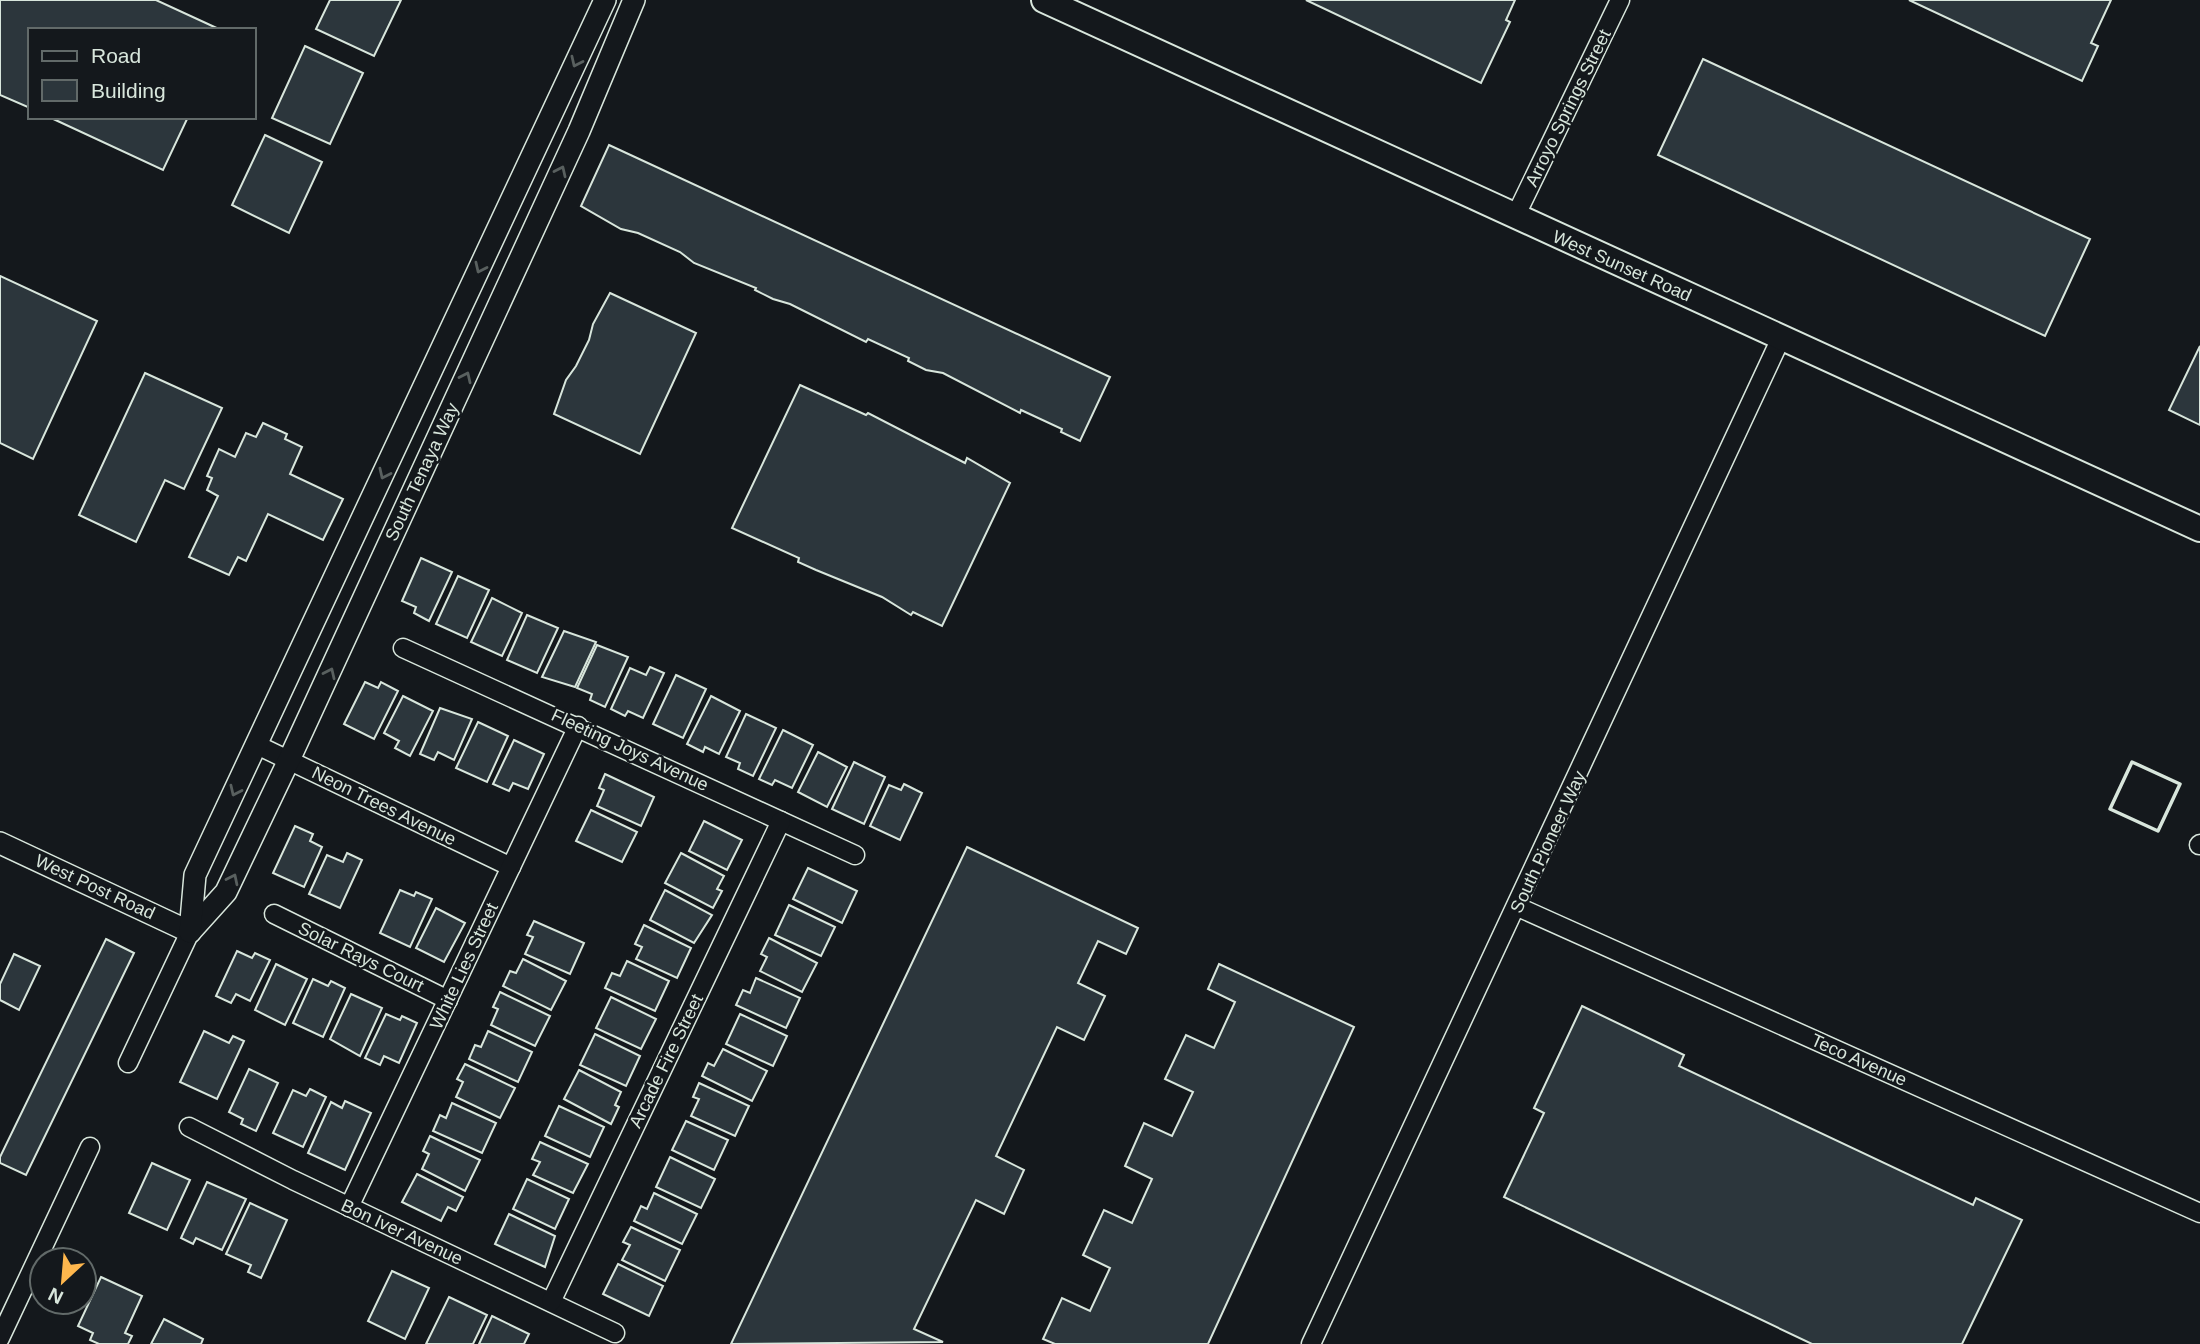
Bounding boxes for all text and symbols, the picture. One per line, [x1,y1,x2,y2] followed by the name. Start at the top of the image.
[1521,26,1615,190] street label: Arroyo Springs Street
[28,28,256,119] legend
[91,44,141,67] text: Road
[570,55,584,67] one-way arrow
[91,79,166,102] text: Building
[553,165,567,178] one-way arrow
[1550,226,1694,306] street label: West Sunset Road
[474,261,488,273] one-way arrow
[458,372,472,384] one-way arrow
[381,400,463,544] street label: South Tenaya Way
[378,467,392,479] one-way arrow
[321,668,335,680] one-way arrow
[548,705,712,795] street label: Fleeting Joys Avenue
[309,762,459,850] street label: Neon Trees Avenue
[1506,768,1590,916] street label: South Pioneer Way
[229,784,243,796] one-way arrow
[32,851,158,923] street label: West Post Road
[224,873,238,886] one-way arrow
[426,900,502,1032] street label: White Lies Street
[295,918,427,996] street label: Solar Rays Court
[625,991,707,1131] street label: Arcade Fire Street
[1808,1030,1910,1090] street label: Teco Avenue
[338,1195,466,1269] street label: Bon Iver Avenue
[28,1246,98,1316] north arrow
[45,1283,67,1308] text: N

